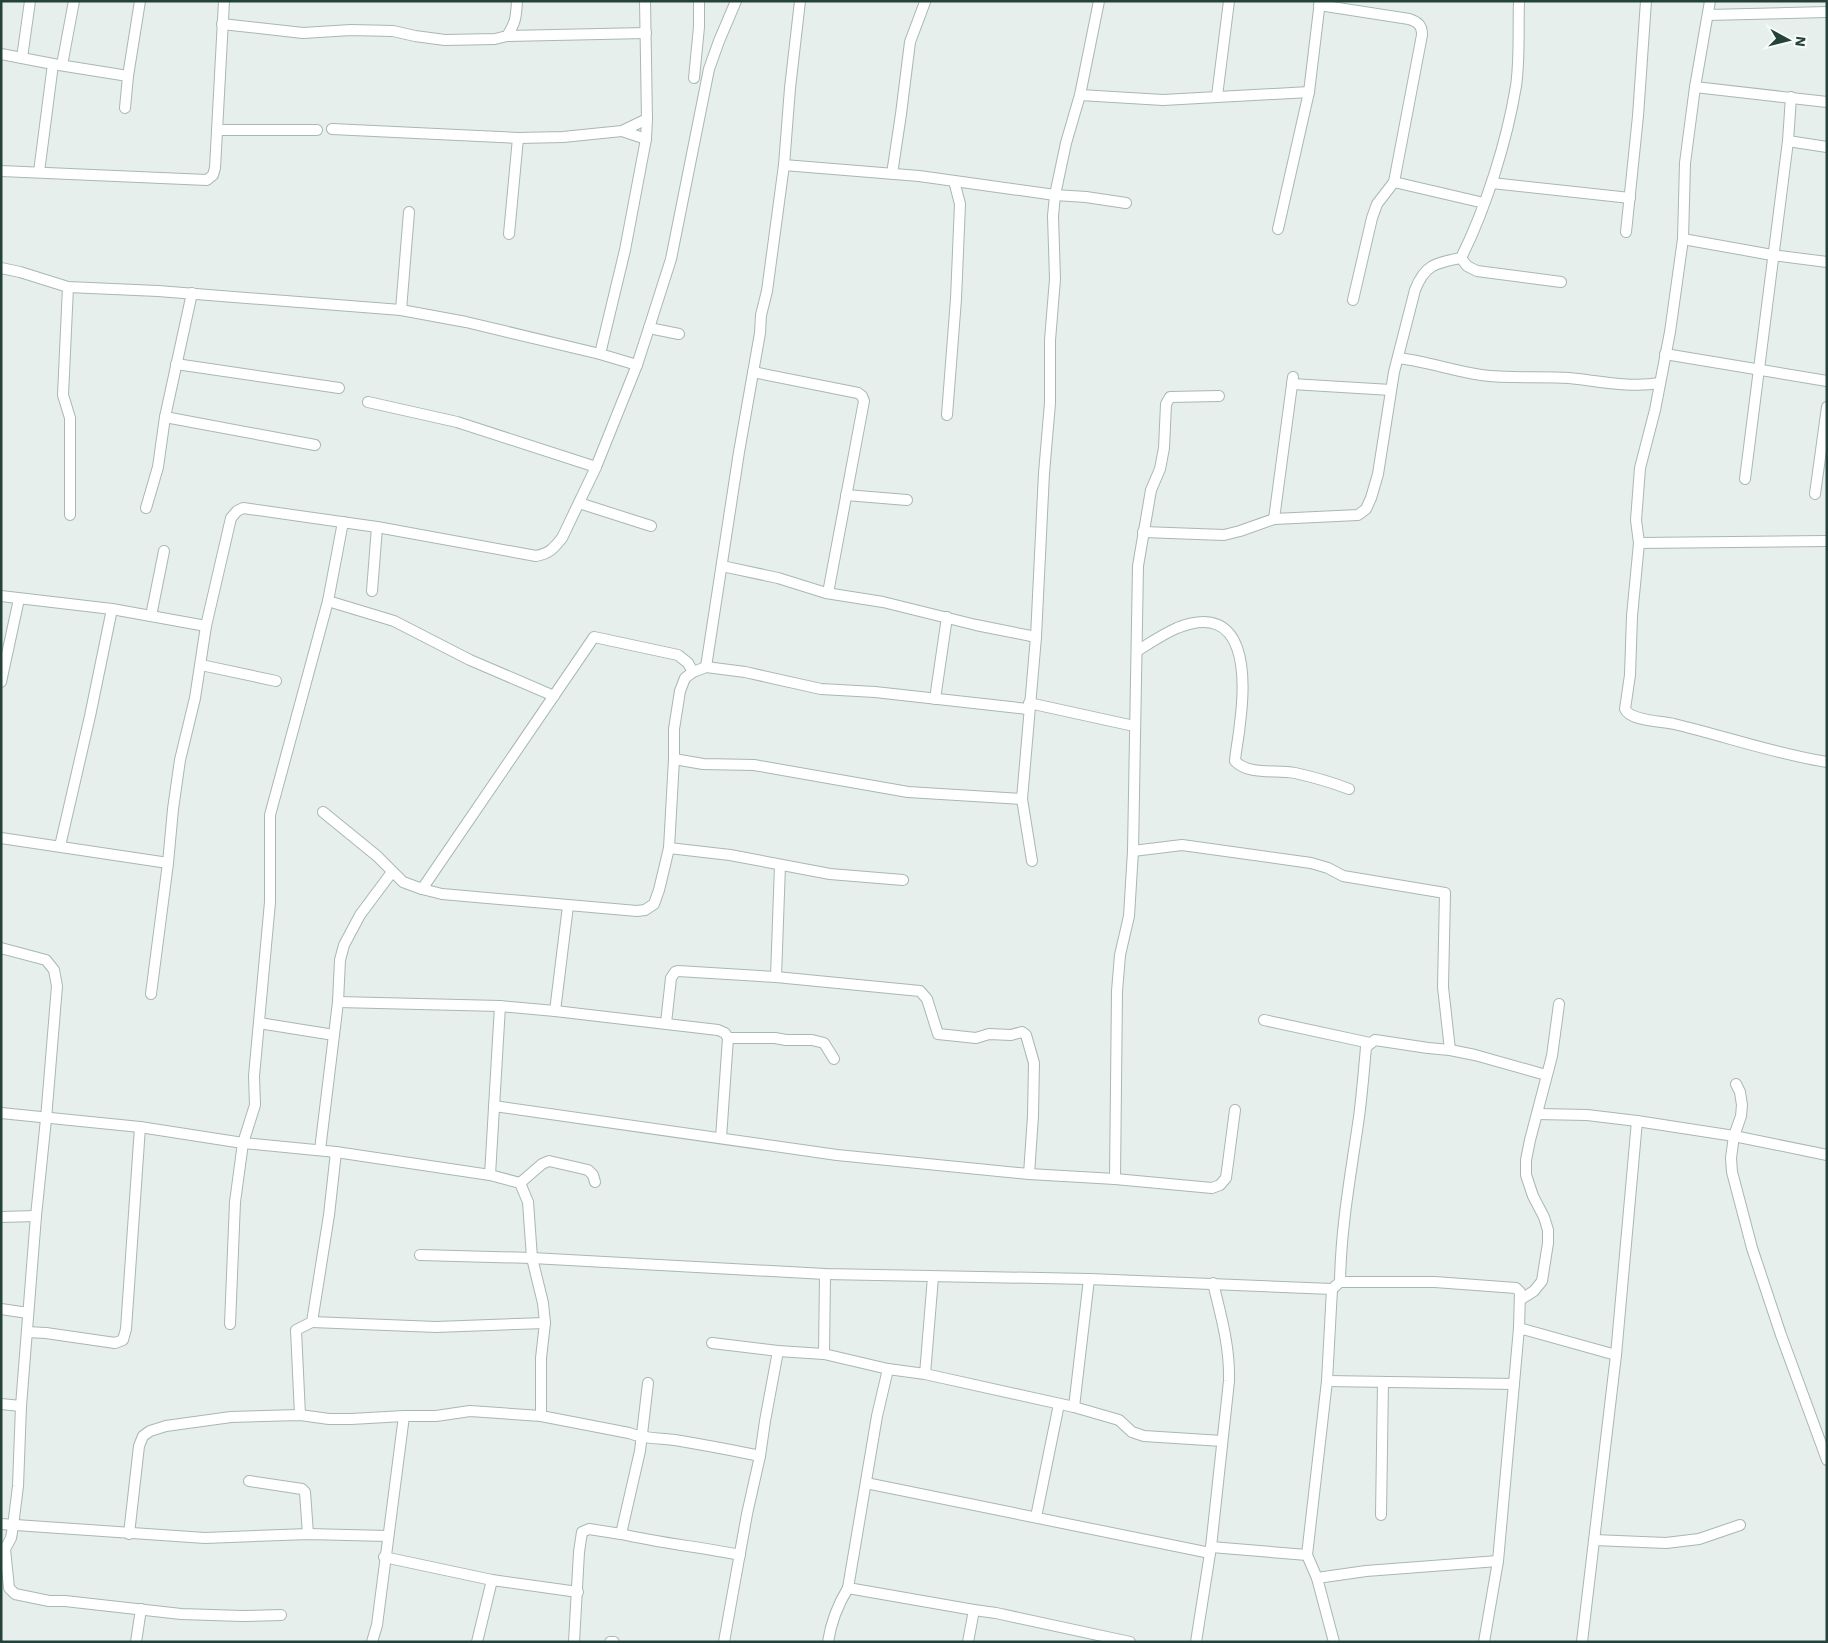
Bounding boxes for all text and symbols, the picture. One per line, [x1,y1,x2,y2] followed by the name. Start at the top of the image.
[1763,15,1813,65] north arrow
[1792,35,1809,48] text: N

